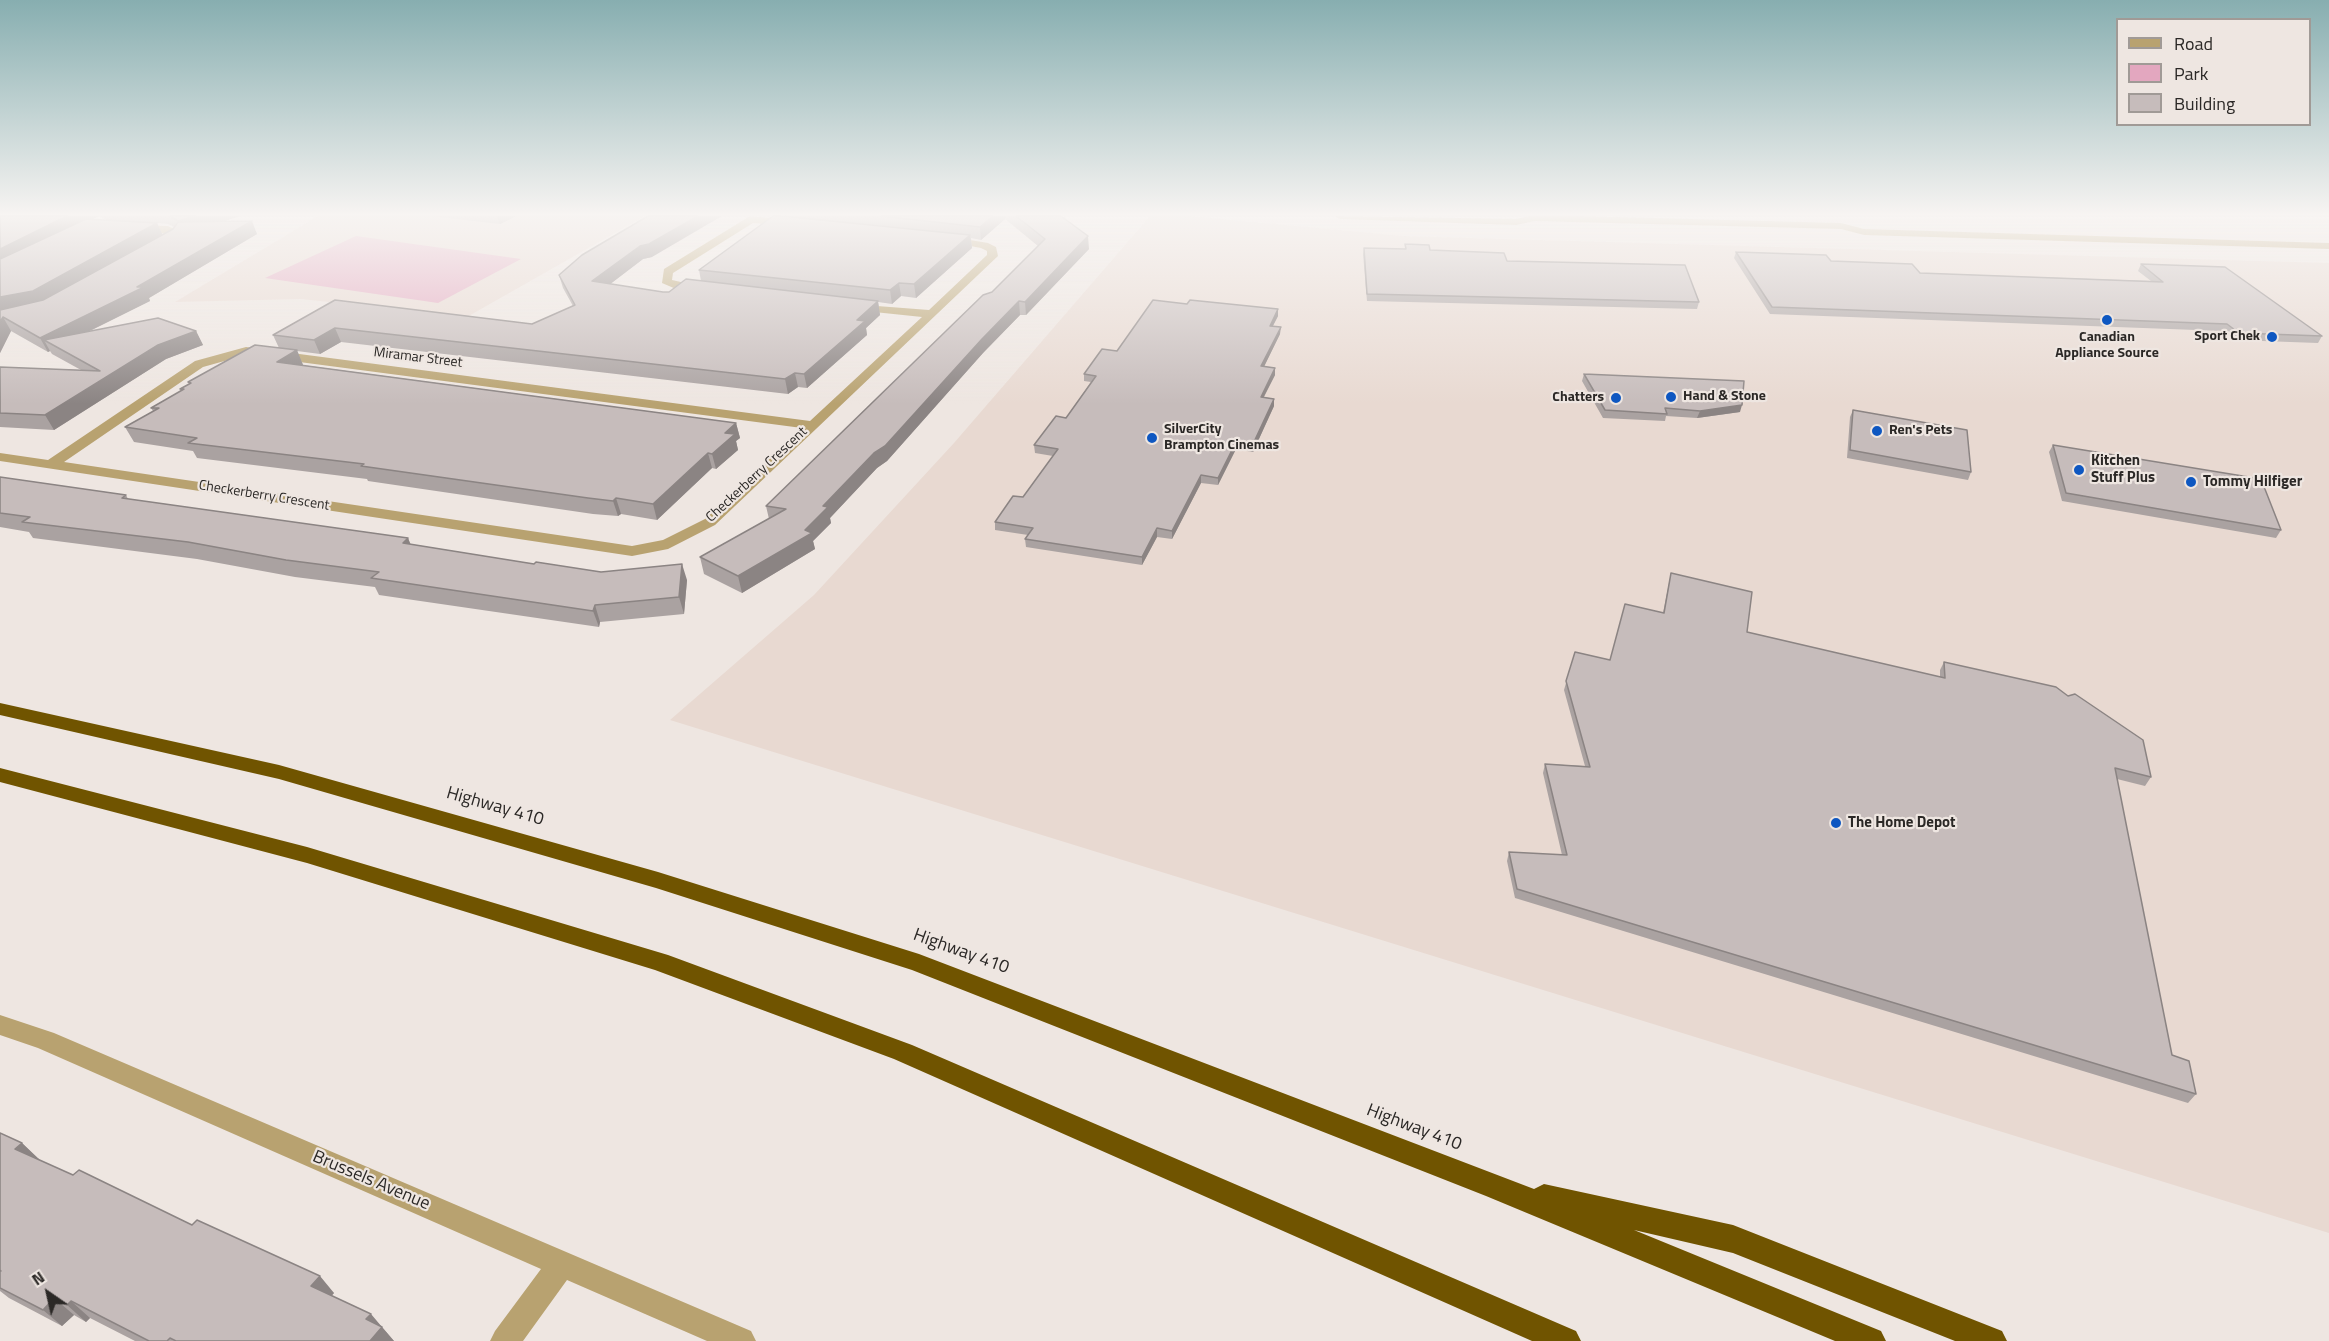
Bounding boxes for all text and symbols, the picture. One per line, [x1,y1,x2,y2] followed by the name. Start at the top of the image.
[2116,18,2311,126] legend
[2174,30,2213,57] text: Road
[2174,60,2208,87] text: Park
[2174,90,2235,117] text: Building
[2100,313,2114,327] marker: Canadian Appliance Source
[2194,329,2260,345] place label: Sport Chek
[2055,330,2159,362] place label: Canadian Appliance Source
[2265,330,2279,344] marker: Sport Chek
[373,344,463,372] street label: Miramar Street
[1683,389,1766,405] place label: Hand & Stone
[1552,390,1604,406] place label: Chatters
[1664,390,1678,404] marker: Hand & Stone
[1609,391,1623,405] marker: Chatters
[1164,422,1279,454] place label: SilverCity Brampton Cinemas
[1889,423,1952,439] place label: Ren's Pets
[703,424,811,526] street label: Checkerberry Crescent
[1870,424,1884,438] marker: Ren's Pets
[1145,431,1159,445] marker: SilverCity Brampton Cinemas
[2091,452,2155,487] place label: Kitchen Stuff Plus
[2072,463,2086,477] marker: Kitchen Stuff Plus
[2203,473,2302,491] place label: Tommy Hilfiger
[2184,475,2198,489] marker: Tommy Hilfiger
[197,477,331,515] street label: Checkerberry Crescent
[444,783,546,831] street label: Highway 410
[1848,814,1956,832] place label: The Home Depot
[1829,816,1843,830] marker: The Home Depot
[910,925,1012,979] street label: Highway 410
[1363,1100,1465,1156] street label: Highway 410
[309,1147,433,1215] street label: Brussels Avenue
[18,1263,78,1323] north arrow
[27,1265,49,1291] text: N

